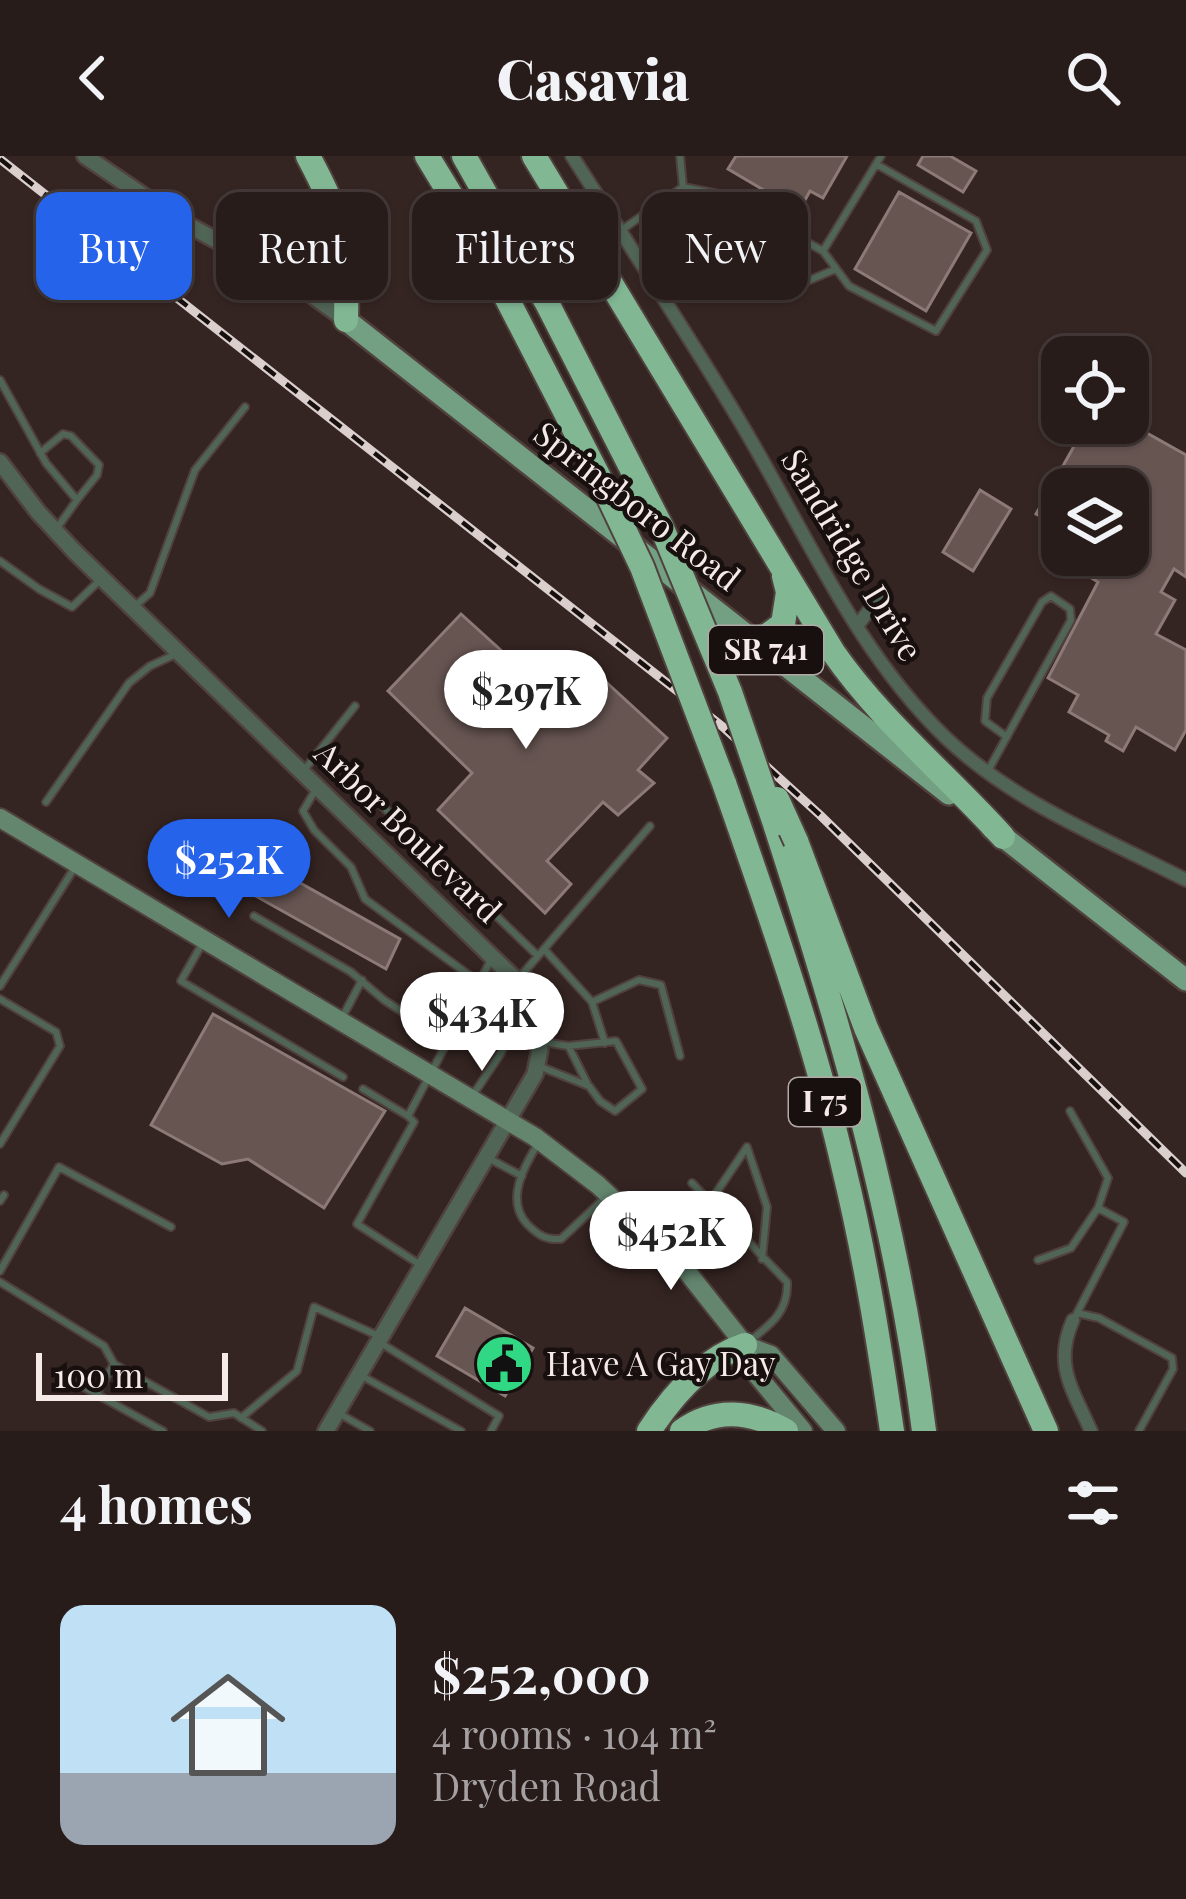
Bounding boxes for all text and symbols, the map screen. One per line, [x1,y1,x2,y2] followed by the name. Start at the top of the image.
[496,42,690,114] text: Casavia
[60,45,126,111] icon: back
[1060,45,1126,111] icon: search
[36,192,192,300] chip: Buy
[216,192,388,300] chip: Rent
[412,192,618,300] chip: Filters
[642,192,808,300] chip: New
[1041,336,1149,576] map controls
[1041,336,1149,444] button: locate
[526,410,750,599] street label: Springboro Road
[773,440,934,668] street label: Sandridge Drive
[1041,468,1149,576] button: layers
[709,626,823,674] road number: SR 741
[442,650,610,752] pin: $297K
[471,663,581,715] text: $297K
[306,730,512,931] street label: Arbor Boulevard
[145,819,313,921] pin: $252K
[175,832,283,884] text: $252K
[398,972,566,1074] pin: $434K
[427,985,537,1037] text: $434K
[789,1078,861,1126] road number: I 75
[587,1191,755,1293] pin: $452K
[616,1204,726,1256] text: $452K
[473,1333,535,1395] public building icon: Have A Gay Day
[546,1340,776,1384] place label: Have A Gay Day
[36,1347,228,1400] scale bar
[54,1352,143,1396] text: 100 m
[60,1469,253,1537] text: 4 homes
[1060,1470,1126,1536] icon: filters
[432,1639,651,1707] text: $252,000
[156,1653,300,1797] icon: home
[432,1707,717,1759] text: 4 rooms · 104 m²
[432,1759,661,1811] text: Dryden Road

